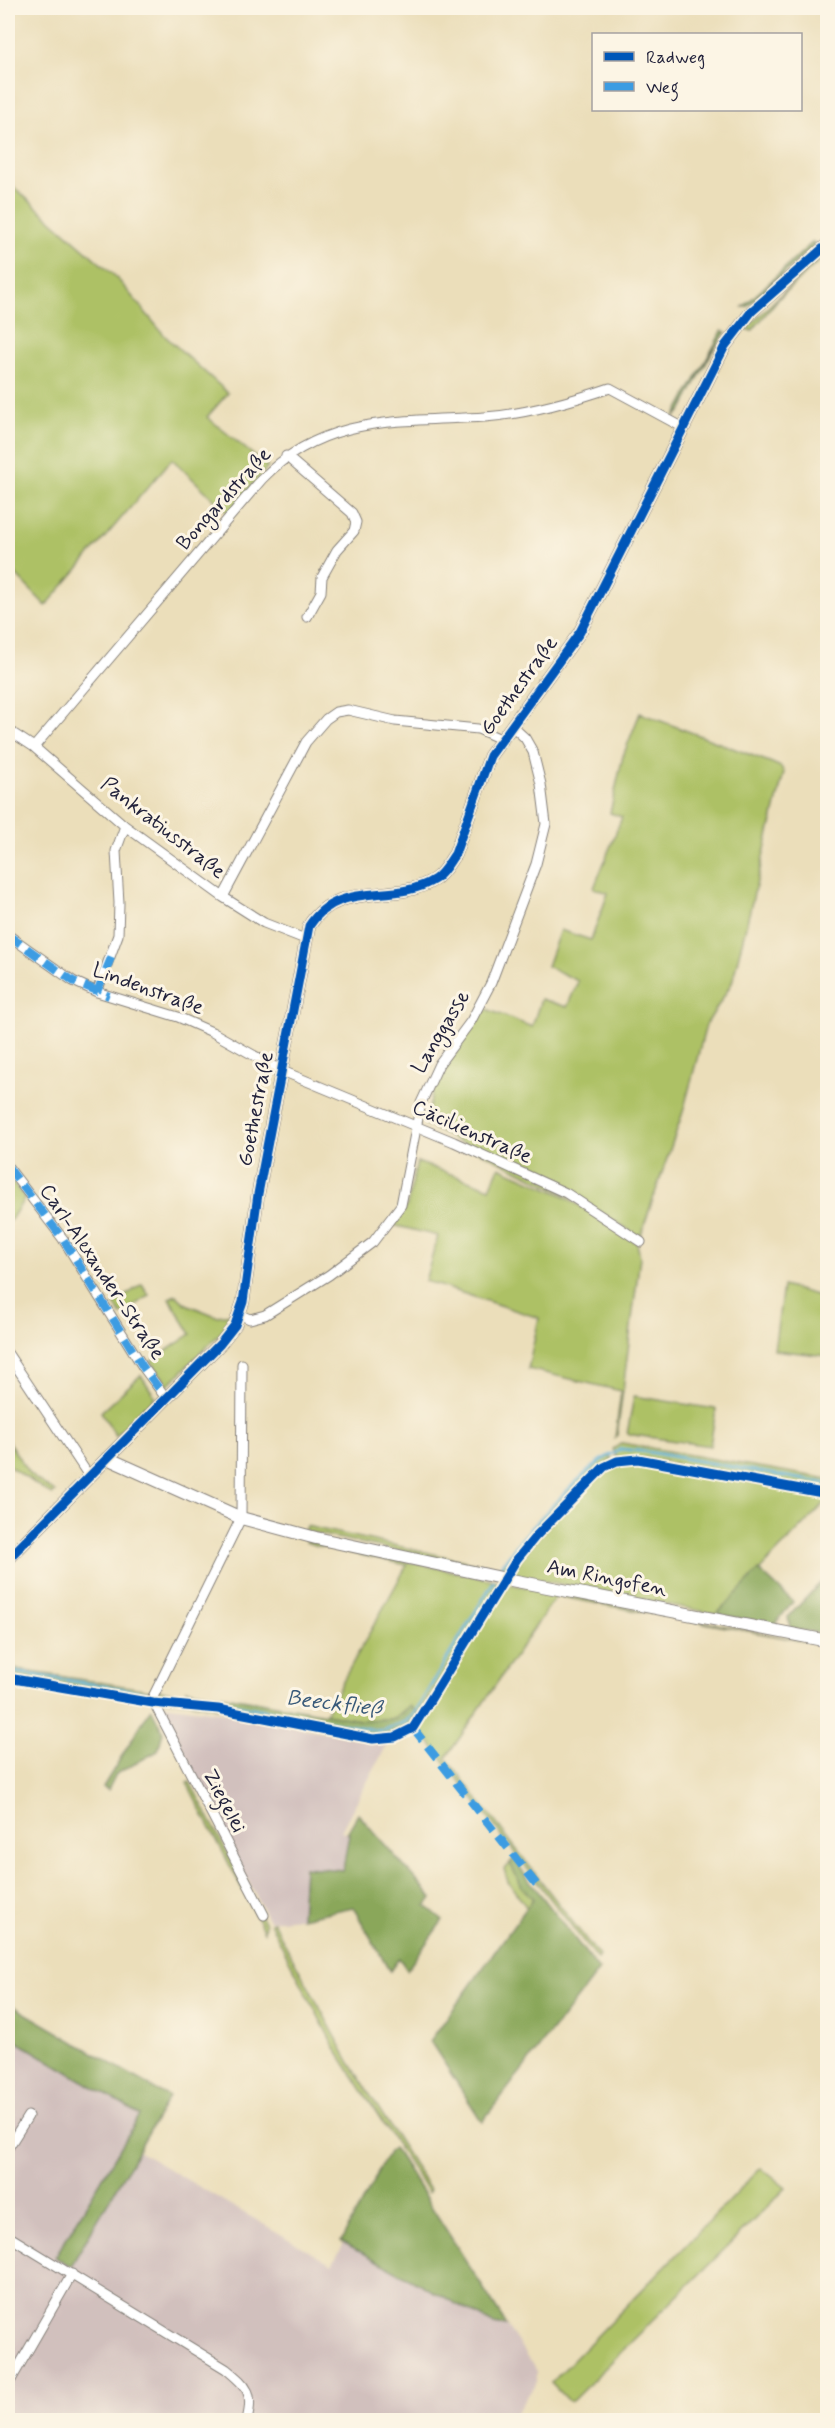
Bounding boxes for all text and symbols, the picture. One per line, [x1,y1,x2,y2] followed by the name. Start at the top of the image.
[592,33,802,111] legend
[646,46,705,70] text: Radweg
[646,76,679,102] text: Weg
[170,441,278,557] street label: Bongardstraße
[473,631,565,741] street label: Goethestraße
[95,770,231,886] street label: Pankratiusstraße
[88,956,208,1022] street label: Lindenstraße
[405,985,478,1079] street label: Langgasse
[231,1049,281,1169] street label: Goethestraße
[408,1093,536,1171] street label: Cäcilienstraße
[33,1179,171,1365] street label: Carl-Alexander-Straße
[544,1553,670,1603] street label: Am Ringofen
[285,1684,385,1724] water label: Beeckfließ
[194,1764,252,1839] street label: Ziegelei

